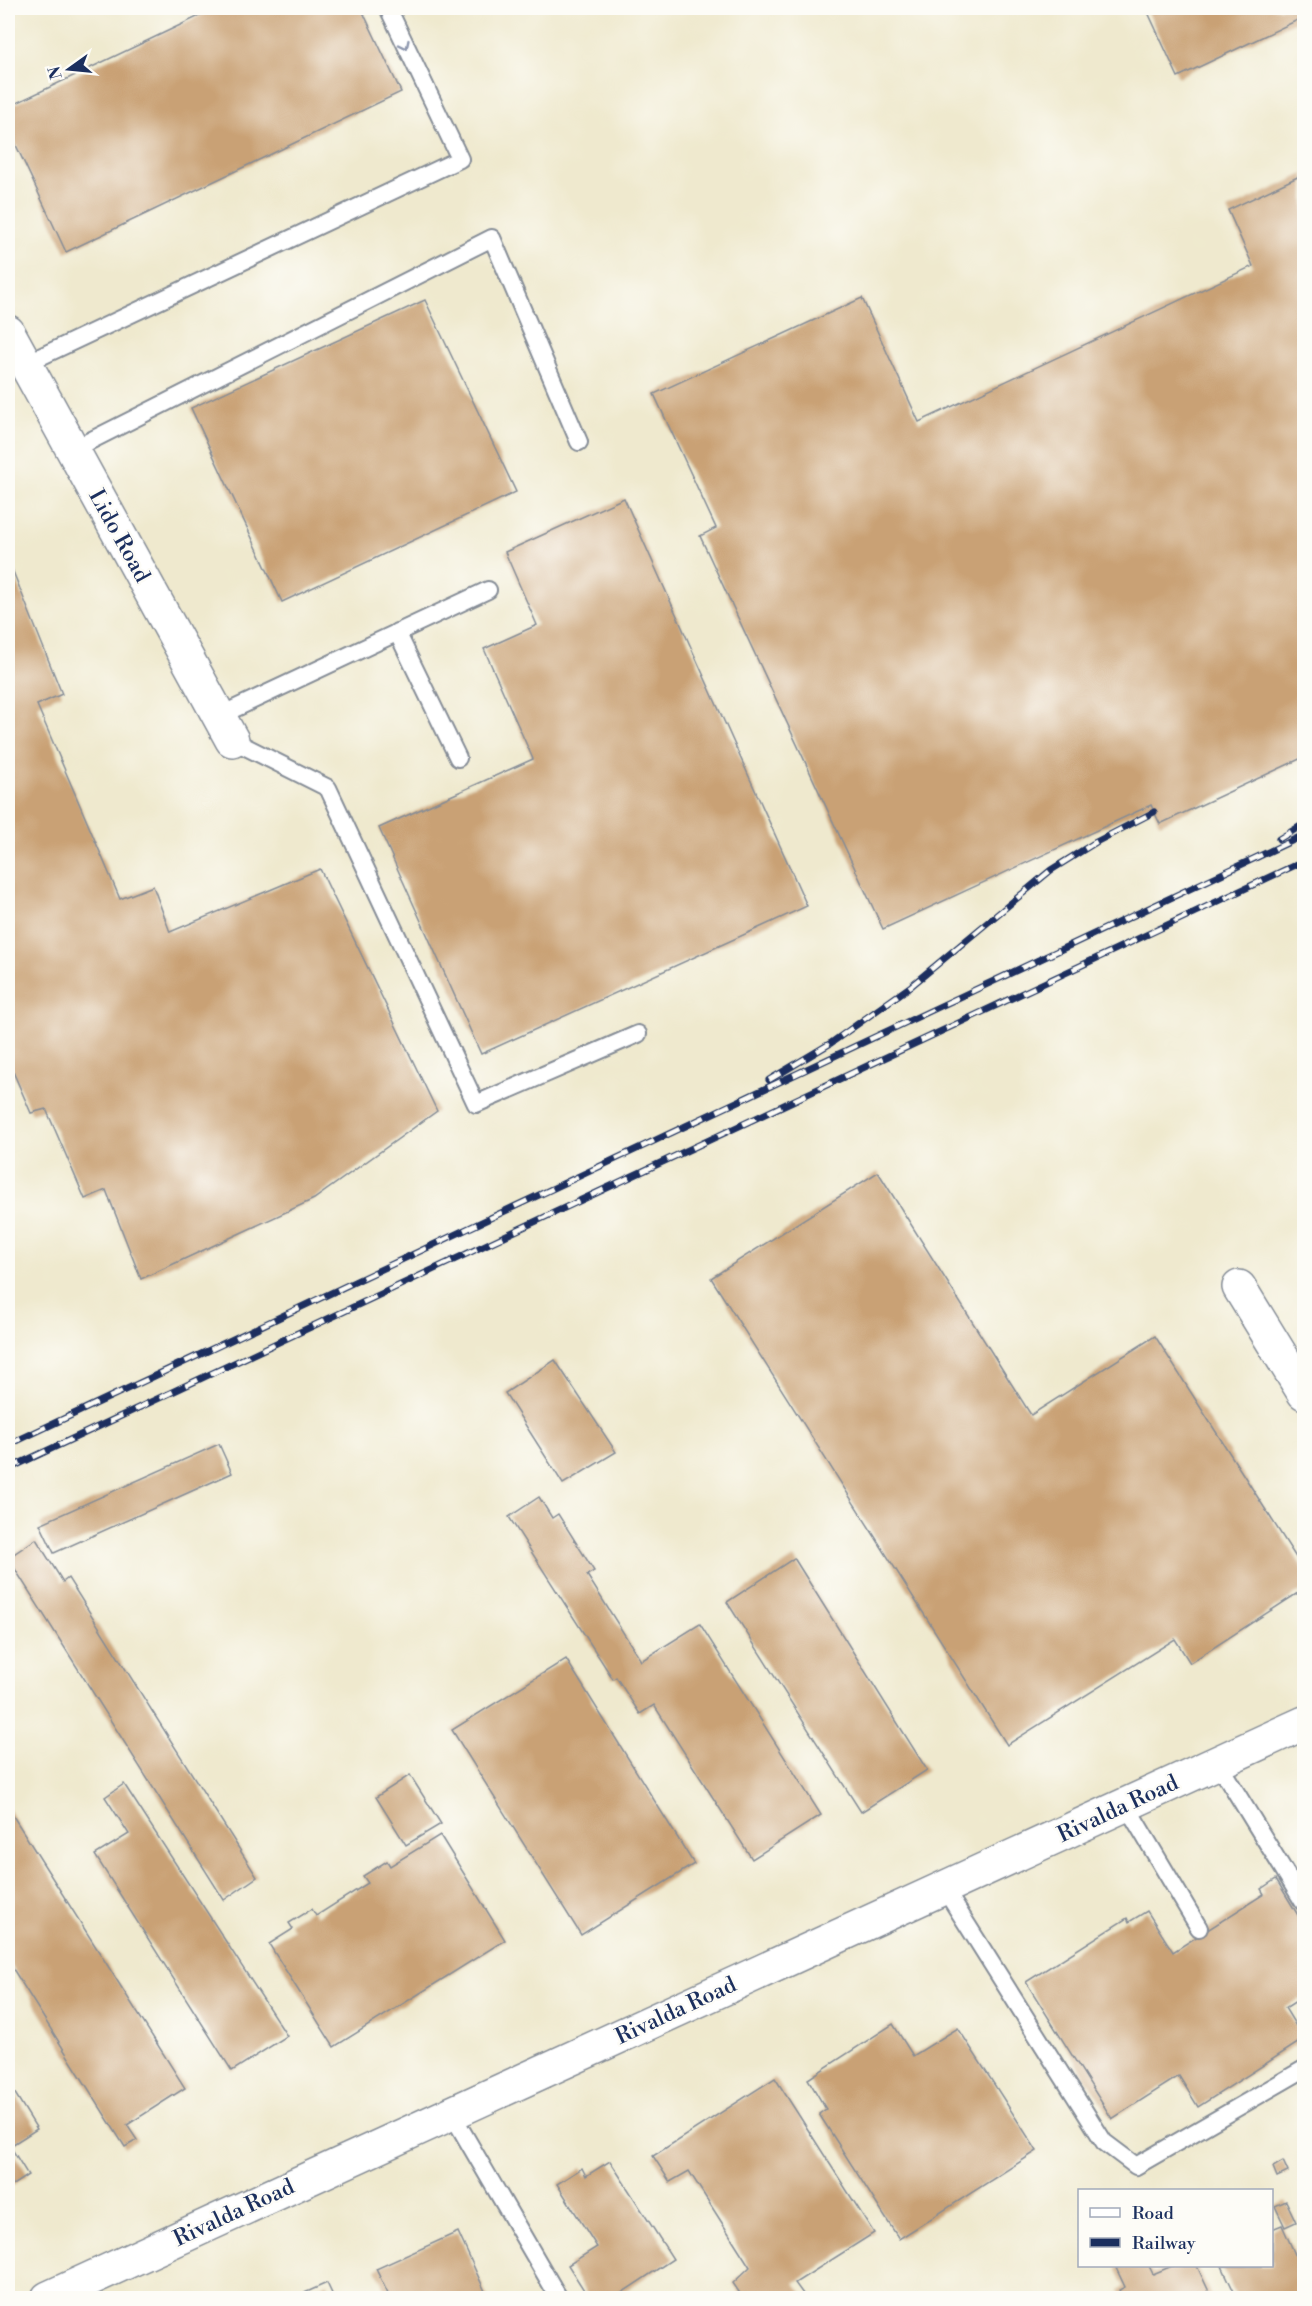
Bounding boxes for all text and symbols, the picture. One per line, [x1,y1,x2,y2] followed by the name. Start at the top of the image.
[398,38,410,49] one-way arrow
[39,39,99,99] north arrow
[44,64,67,81] text: N
[82,485,156,588] street label: Lido Road
[1053,1769,1183,1849] street label: Rivalda Road
[611,1971,741,2051] street label: Rivalda Road
[169,2173,299,2253] street label: Rivalda Road
[1078,2189,1273,2267] legend
[1132,2202,1175,2225] text: Road
[1132,2232,1196,2255] text: Railway

